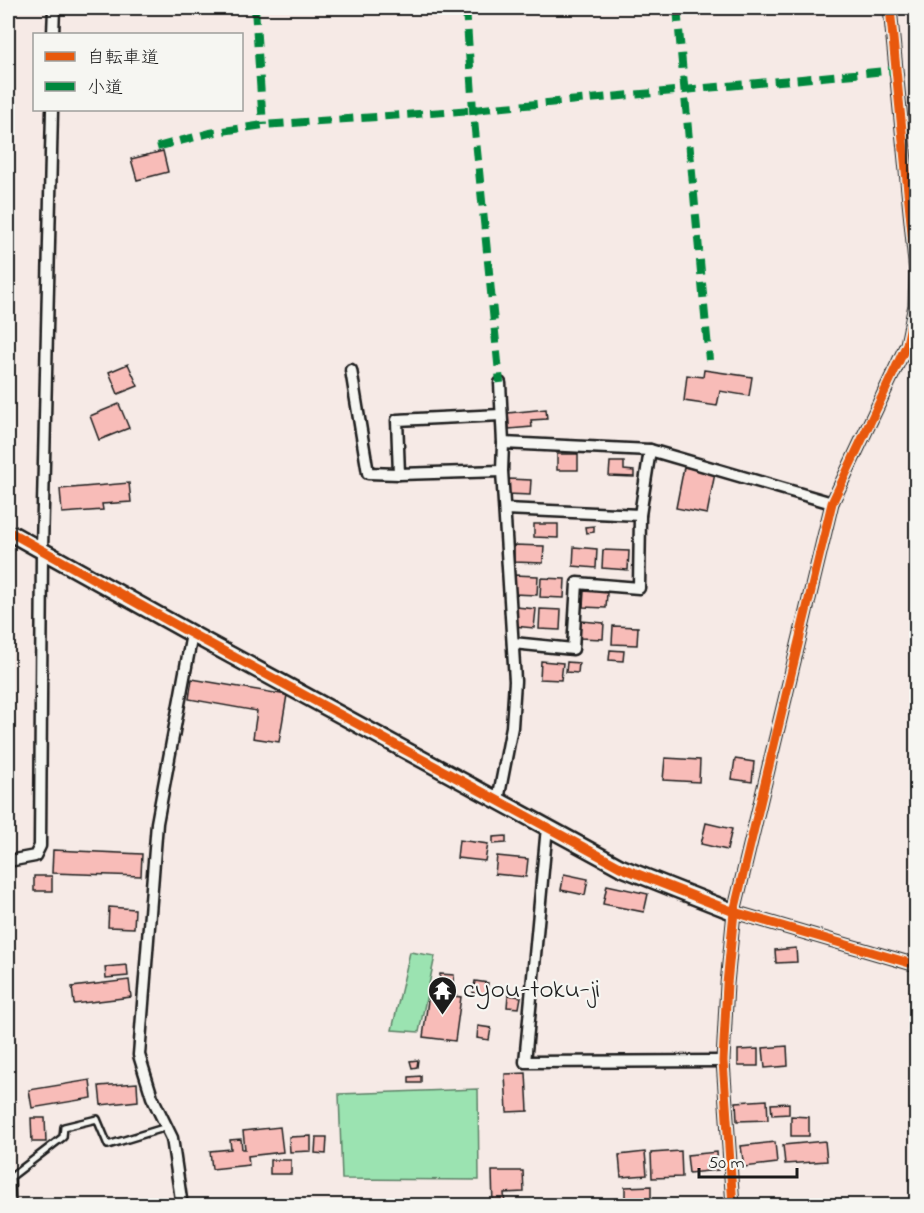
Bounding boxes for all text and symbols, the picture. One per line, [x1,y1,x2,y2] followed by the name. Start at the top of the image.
[33,33,243,111] legend
[87,46,159,72] text: 自転車道
[87,76,123,102] text: 小道
[463,971,600,1010] place label: cyou-toku-ji
[426,974,458,1016] temple icon: cyou-toku-ji
[699,1141,796,1179] scale bar
[708,1151,745,1177] text: 50 m

